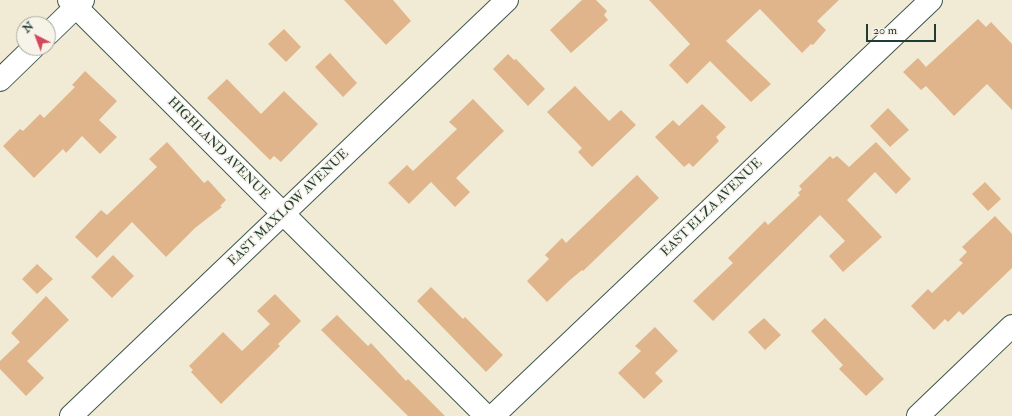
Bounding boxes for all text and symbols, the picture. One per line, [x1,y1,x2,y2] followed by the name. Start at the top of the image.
[16,16,56,56] north arrow
[868,16,938,42] scale bar
[20,19,36,36] text: N
[873,23,897,38] text: 20 m
[164,95,272,203] street label: HIGHLAND AVENUE
[225,146,353,270] street label: EAST MAXLOW AVENUE
[658,156,766,260] street label: EAST ELZA AVENUE

